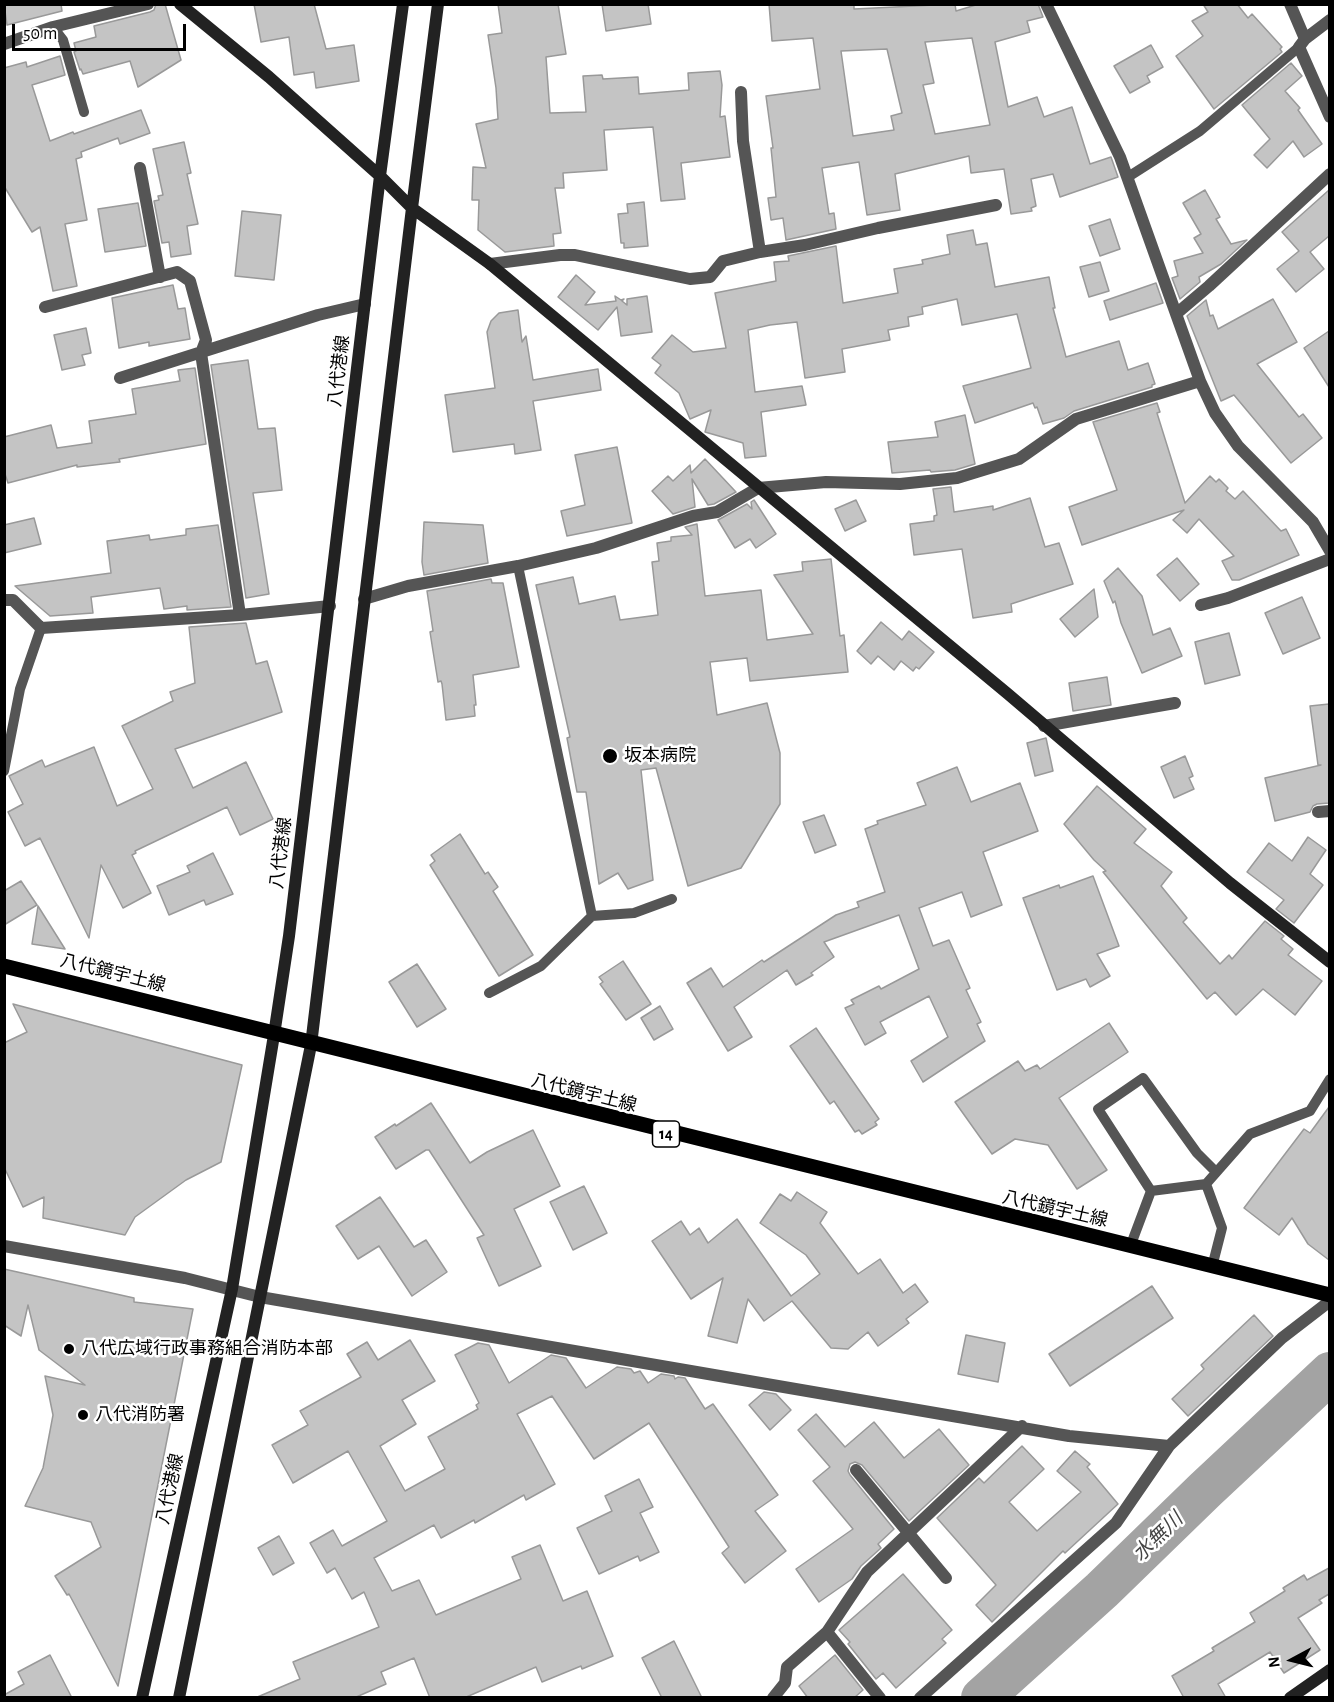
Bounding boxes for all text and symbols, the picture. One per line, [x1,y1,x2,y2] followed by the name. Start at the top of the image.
[15,12,189,50] scale bar
[23,25,57,43] text: 50 m
[324,334,354,408] street label: 八代港線
[624,745,696,767] place label: 坂本病院
[601,747,619,765] marker: 坂本病院
[266,816,296,890] street label: 八代港線
[58,949,168,997] street label: 八代鏡宇土線
[529,1069,639,1117] street label: 八代鏡宇土線
[652,1121,680,1147] road number: 14
[1000,1186,1110,1232] street label: 八代鏡宇土線
[81,1338,333,1360] place label: 八代広域行政事務組合消防本部
[62,1342,76,1356] marker: 八代広域行政事務組合消防本部
[95,1404,185,1426] place label: 八代消防署
[76,1408,90,1422] marker: 八代消防署
[152,1452,188,1526] street label: 八代港線
[1128,1508,1188,1566] water label: 水無川
[1262,1630,1322,1690] north arrow
[1266,1656,1283,1669] text: N

